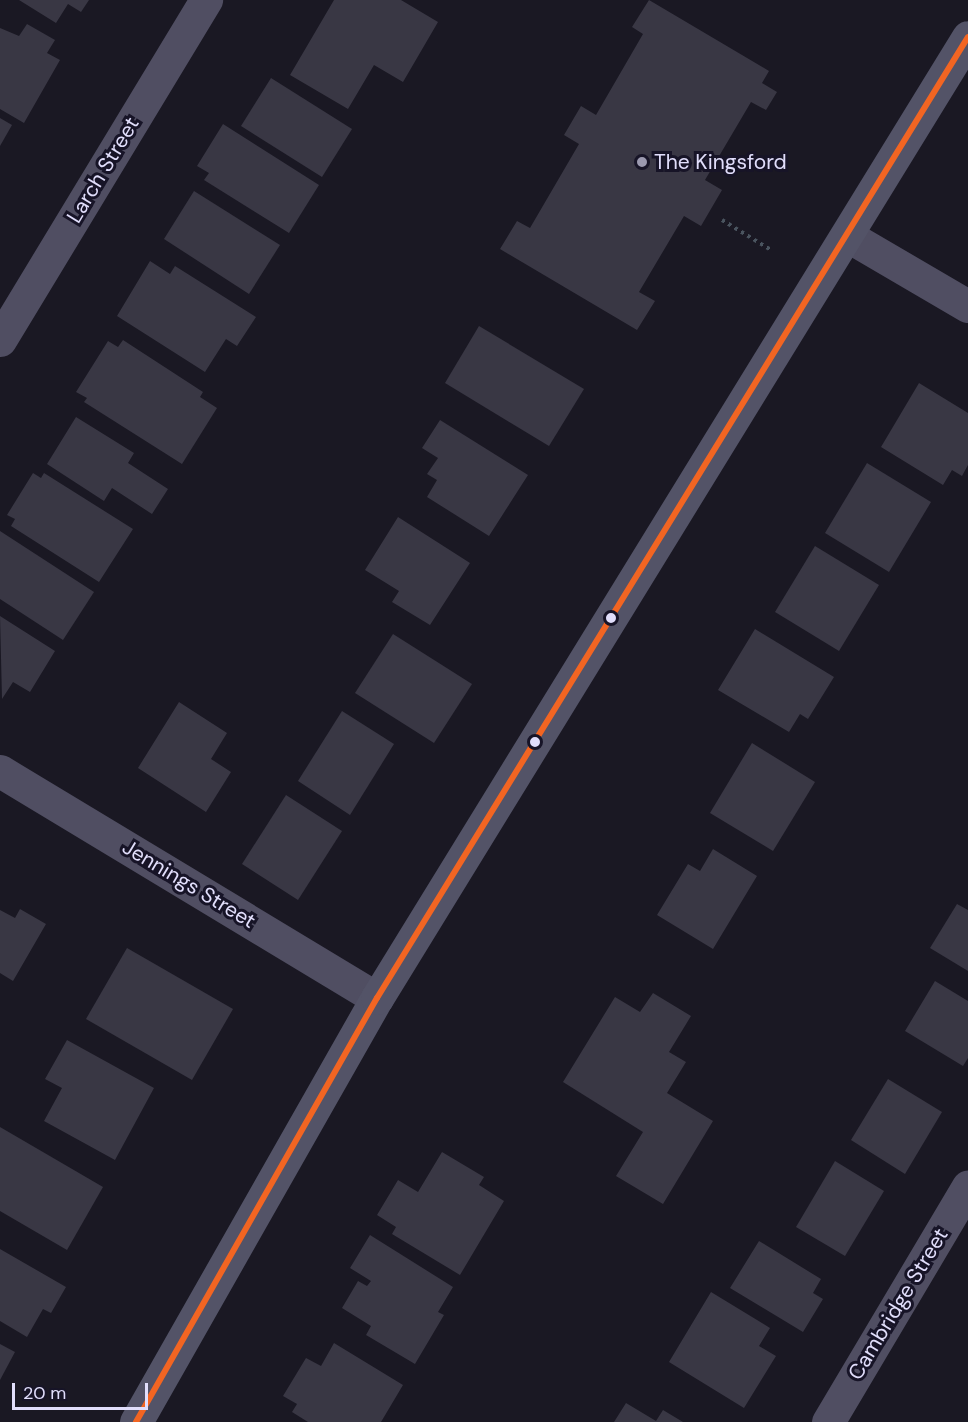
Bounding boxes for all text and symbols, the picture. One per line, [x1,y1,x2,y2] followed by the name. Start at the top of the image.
[62,112,144,228] street label: Larch Street
[654,149,787,175] place label: The Kingsford
[635,155,649,169] marker: The Kingsford
[605,612,617,624] unlabelled marker
[529,736,541,748] unlabelled marker
[118,834,260,934] street label: Jennings Street
[843,1224,953,1384] street label: Cambridge Street
[15,1371,152,1409] scale bar
[23,1381,66,1405] text: 20 m

